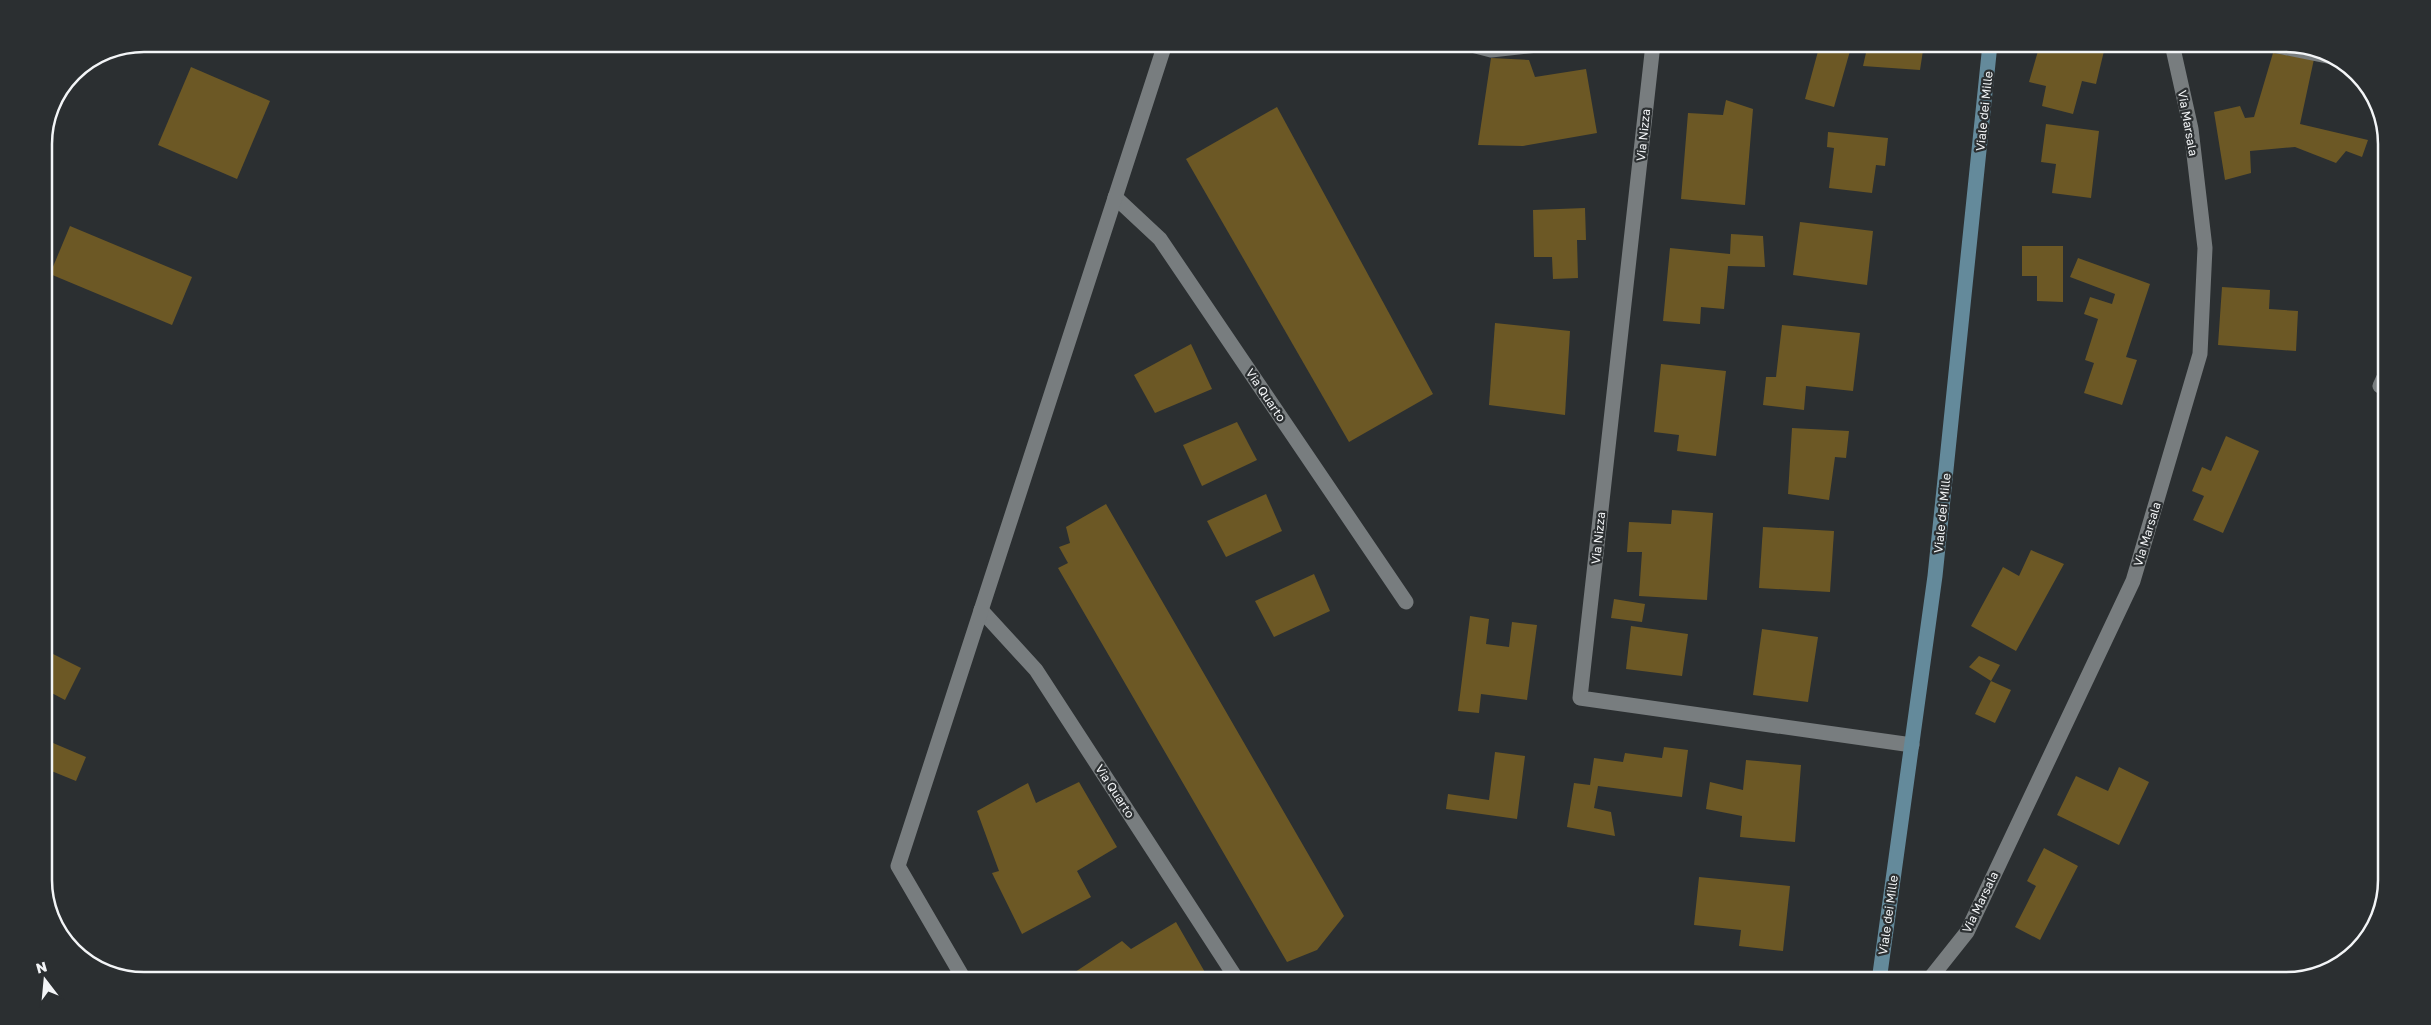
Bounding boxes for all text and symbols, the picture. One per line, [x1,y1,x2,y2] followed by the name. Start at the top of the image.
[1972,70,1996,152] street label: Viale dei Mille
[2175,89,2201,157] street label: Via Marsala
[1633,108,1653,162] street label: Via Nizza
[1243,366,1289,424] street label: Via Quarto
[1930,472,1954,554] street label: Viale dei Mille
[2130,500,2164,568] street label: Via Marsala
[1588,511,1608,565] street label: Via Nizza
[1092,761,1138,821] street label: Via Quarto
[1959,869,2001,935] street label: Via Marsala
[1875,874,1901,956] street label: Viale dei Mille
[20,955,70,1005] north arrow
[34,957,49,977] text: N

